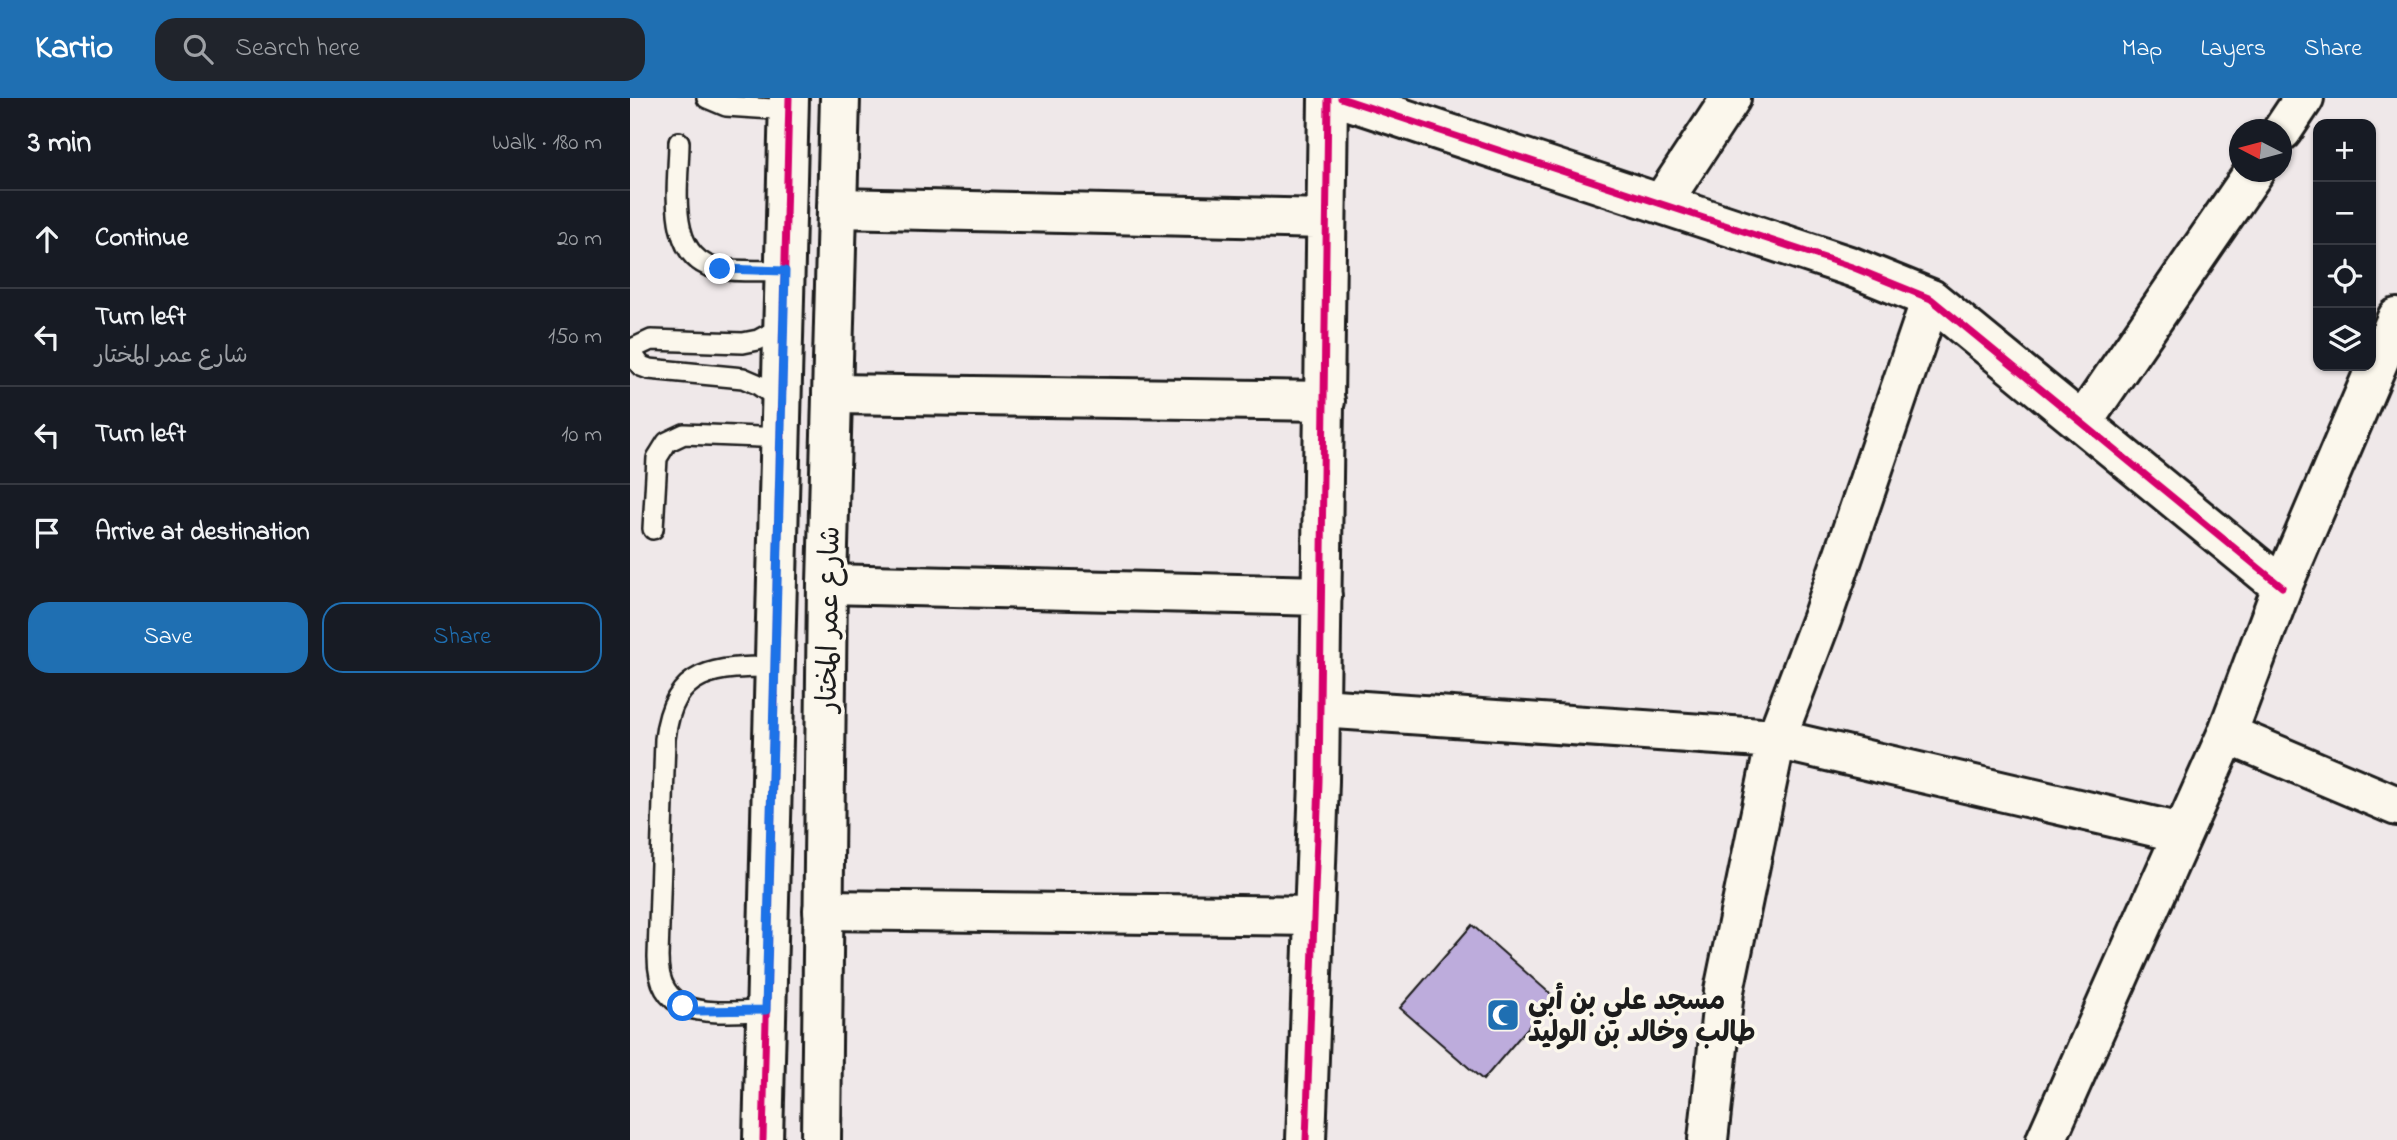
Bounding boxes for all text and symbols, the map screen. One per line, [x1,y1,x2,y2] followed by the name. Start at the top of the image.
[155,18,645,81] search box
[35,25,113,73] text: Kartio
[179,30,217,68] icon: search
[235,30,360,68] text: Search here
[2122,32,2162,67] text: Map
[2200,32,2266,67] text: Layers
[2304,32,2362,67] text: Share
[2229,119,2292,182] north arrow
[2313,119,2376,371] map controls
[2313,119,2376,182] button: +
[28,122,91,166] text: 3 min
[492,127,602,160] text: Walk · 180 m
[2313,182,2376,245] button: −
[28,220,66,258] icon: ahead
[95,220,188,258] text: Continue
[557,223,602,256] text: 20 m
[2313,245,2376,308] button: locate
[704,253,735,284] route end
[95,299,186,337] text: Turn left
[2313,308,2376,371] button: layers
[28,318,66,356] icon: left
[548,321,602,354] text: 150 m
[95,340,248,373] text: شارع عمر المختار
[28,416,66,454] icon: left
[95,416,186,454] text: Turn left
[561,419,602,452] text: 10 m
[28,514,66,552] icon: arrive
[95,514,310,552] text: Arrive at destination
[808,526,853,714] street label: شارع عمر المختار
[28,602,308,673] button: Save
[322,602,602,673] button: Share
[1528,982,1756,1055] place label: مسجد علي بن أبي طالب وخالد بن الوليد
[667,990,698,1021] route start
[1484,996,1522,1034] mosque icon: مسجد علي بن أبي طالب وخالد بن الوليد

